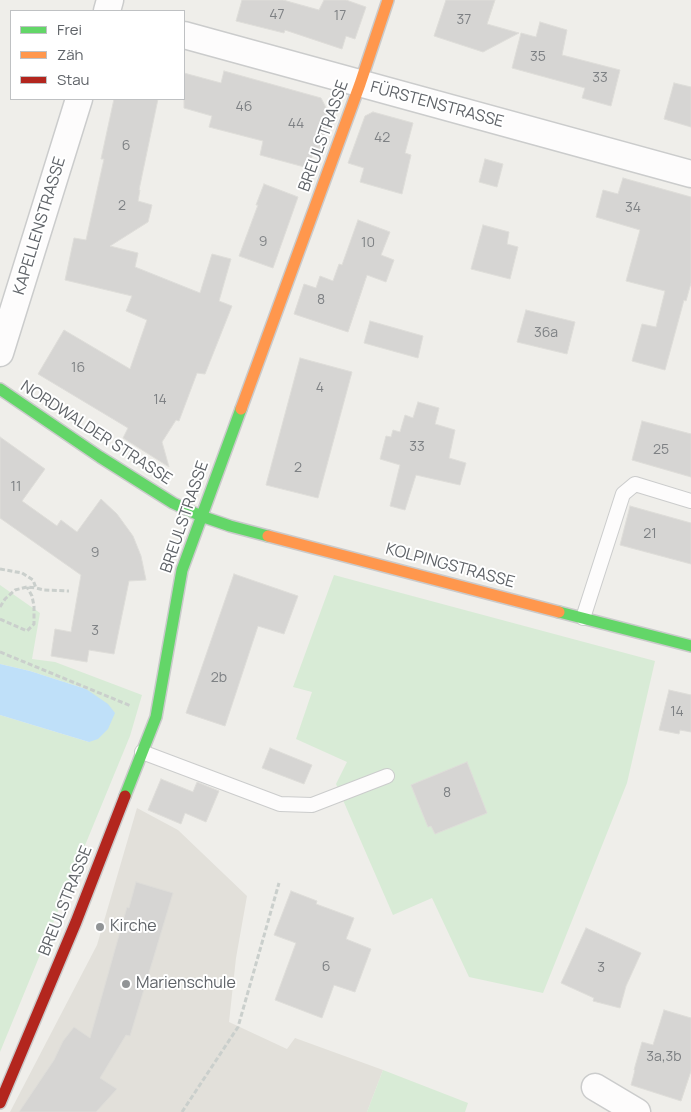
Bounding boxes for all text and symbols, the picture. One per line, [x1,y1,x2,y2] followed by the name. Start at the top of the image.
[269,7,285,23] house number: 47
[334,8,346,24] house number: 17
[10,10,185,100] legend
[457,12,471,28] house number: 37
[57,19,82,40] text: Frei
[57,44,83,65] text: Zäh
[530,49,546,65] house number: 35
[57,69,90,90] text: Stau
[592,70,608,86] house number: 33
[295,78,353,194] street label: BREULSTRASSE
[368,78,506,132] street label: FÜRSTENSTRASSE
[236,99,252,115] house number: 46
[288,116,304,132] house number: 44
[374,130,390,146] house number: 42
[122,138,130,154] house number: 6
[10,155,70,297] street label: KAPELLENSTRASSE
[118,198,126,214] house number: 2
[625,200,641,216] house number: 34
[259,234,267,250] house number: 9
[361,235,375,251] house number: 10
[317,292,325,308] house number: 8
[534,325,558,341] house number: 36a
[71,360,85,376] house number: 16
[17,377,175,489] street label: NORDWALDER STRASSE
[316,380,324,396] house number: 4
[153,392,167,408] house number: 14
[409,439,425,455] house number: 33
[653,442,669,458] house number: 25
[157,459,213,575] street label: BREULSTRASSE
[294,460,302,476] house number: 2
[11,479,21,495] house number: 11
[643,526,657,542] house number: 21
[383,540,517,592] street label: KOLPINGSTRASSE
[91,545,99,561] house number: 9
[91,623,99,639] house number: 3
[211,670,227,686] house number: 2b
[670,704,684,720] house number: 14
[443,785,451,801] house number: 8
[35,843,97,959] street label: BREULSTRASSE
[110,917,157,937] place label: Kirche
[94,921,106,933] marker: Kirche
[322,959,330,975] house number: 6
[597,960,605,976] house number: 3
[136,974,236,994] place label: Marienschule
[120,978,132,990] marker: Marienschule
[646,1049,682,1065] house number: 3a,3b

